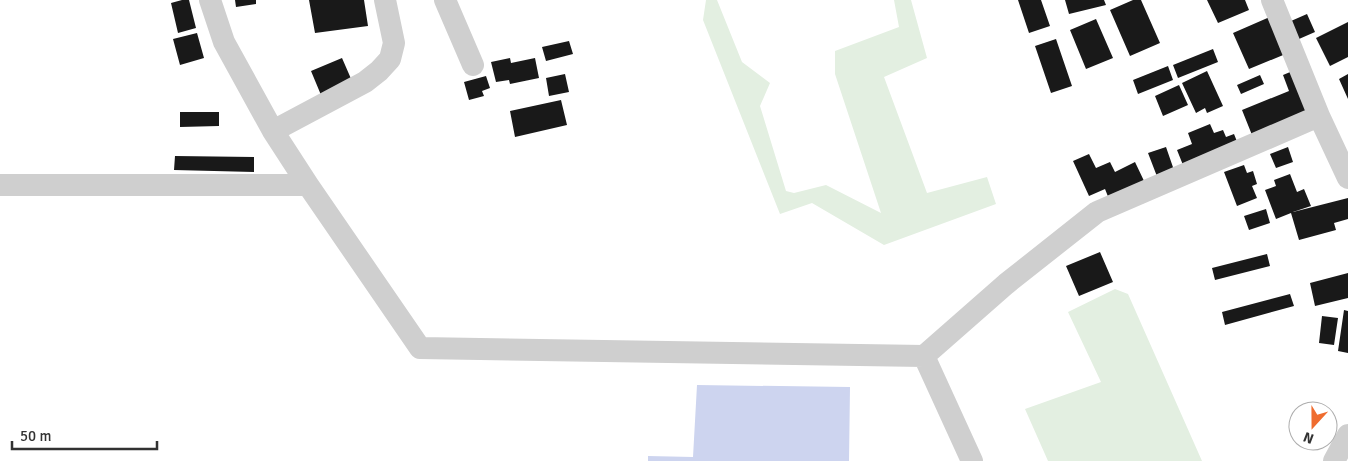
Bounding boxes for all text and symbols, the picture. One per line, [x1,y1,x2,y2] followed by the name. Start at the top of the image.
[1288,401,1338,451] north arrow
[12,418,158,450] scale bar
[20,427,51,445] text: 50 m
[1301,428,1316,447] text: N

